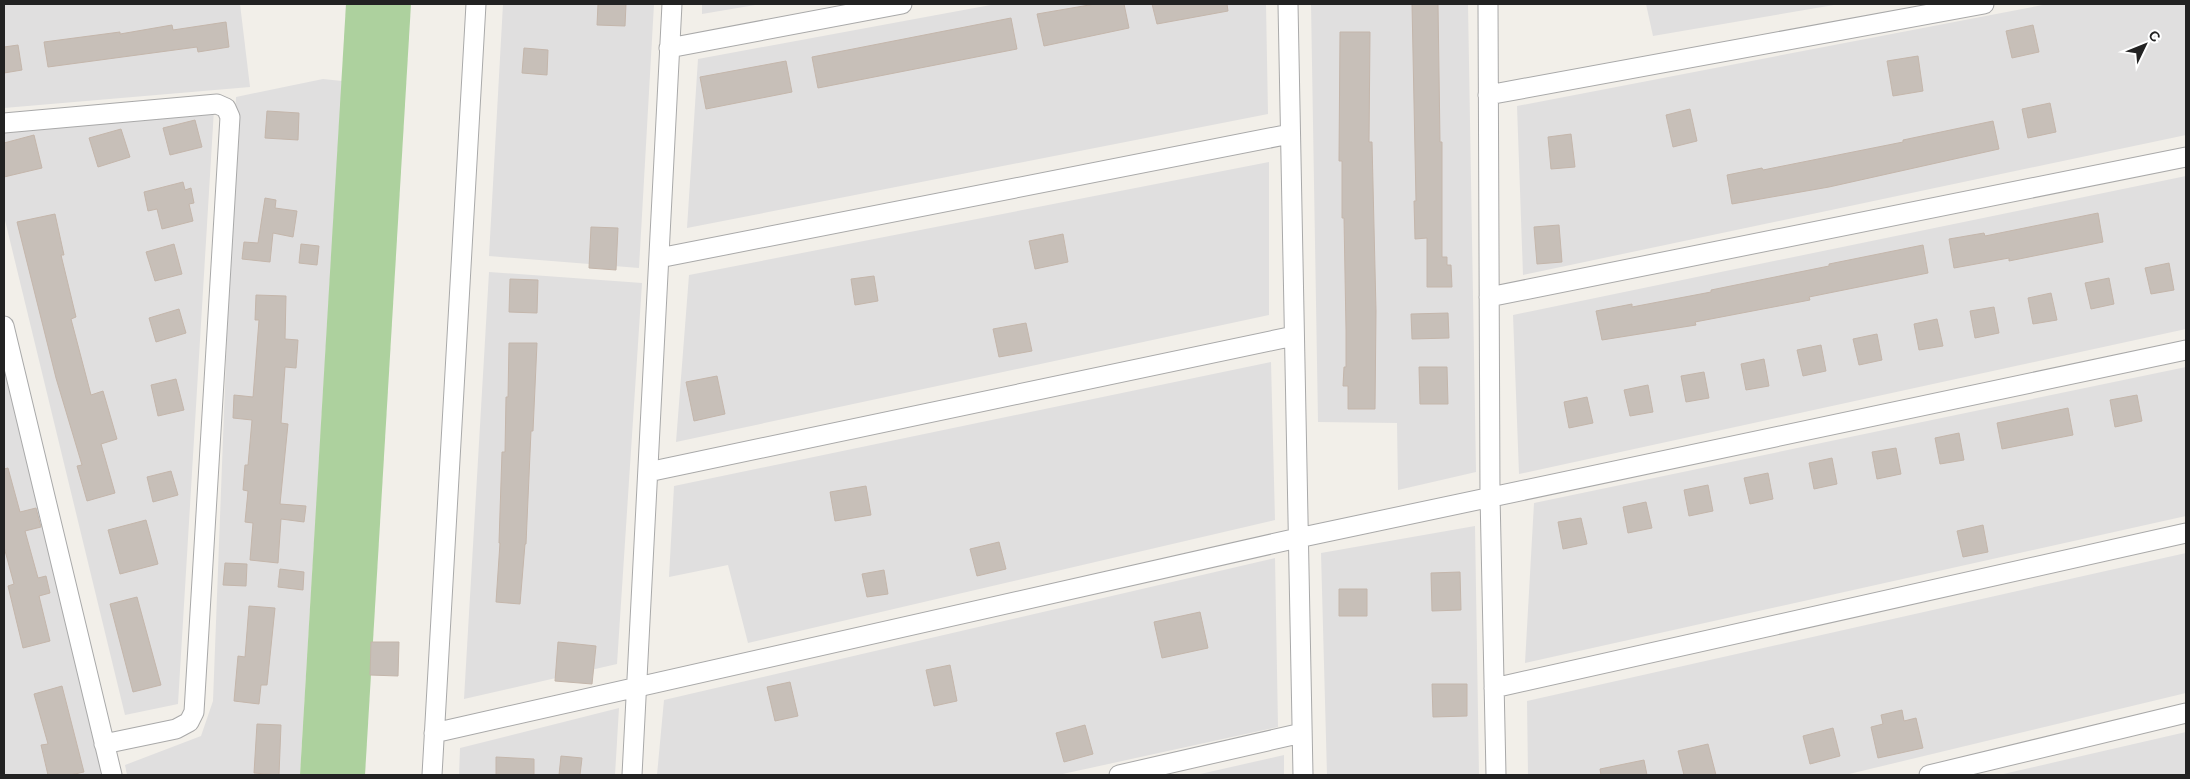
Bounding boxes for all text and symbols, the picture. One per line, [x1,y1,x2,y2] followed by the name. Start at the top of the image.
[2120,20,2170,70] north arrow
[2144,26,2165,46] text: С

